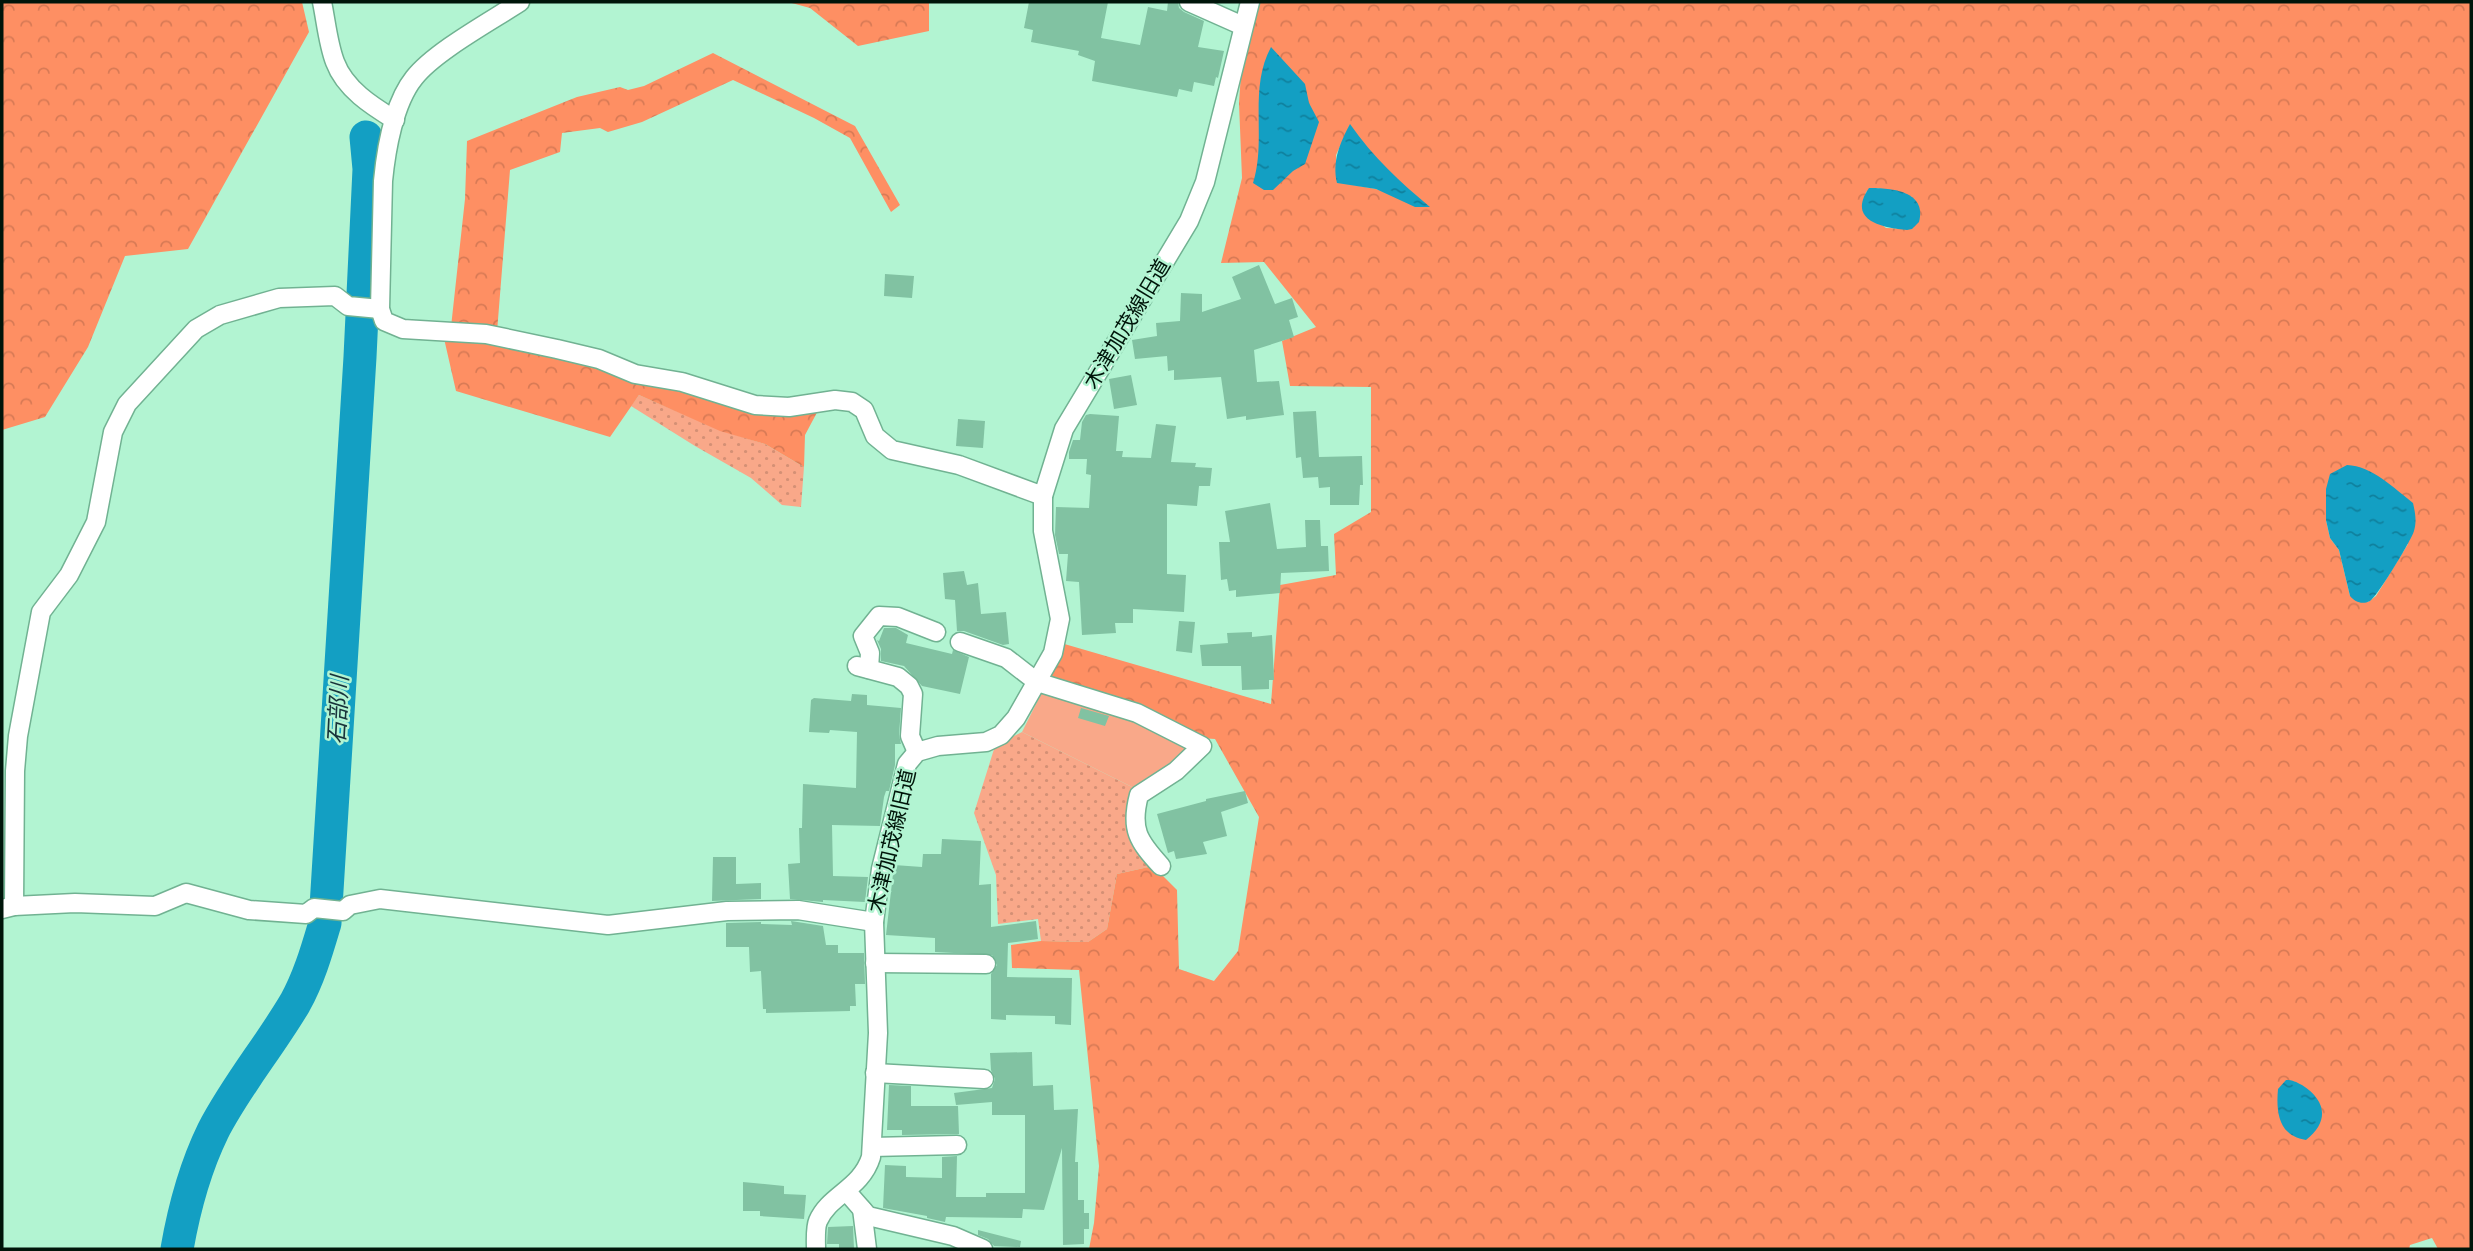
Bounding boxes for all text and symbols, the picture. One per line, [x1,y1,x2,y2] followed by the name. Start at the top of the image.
[1077,254,1176,394] street label: 木津加茂線旧道
[321,672,354,745] water label: 石部川
[862,766,921,916] street label: 木津加茂線旧道

